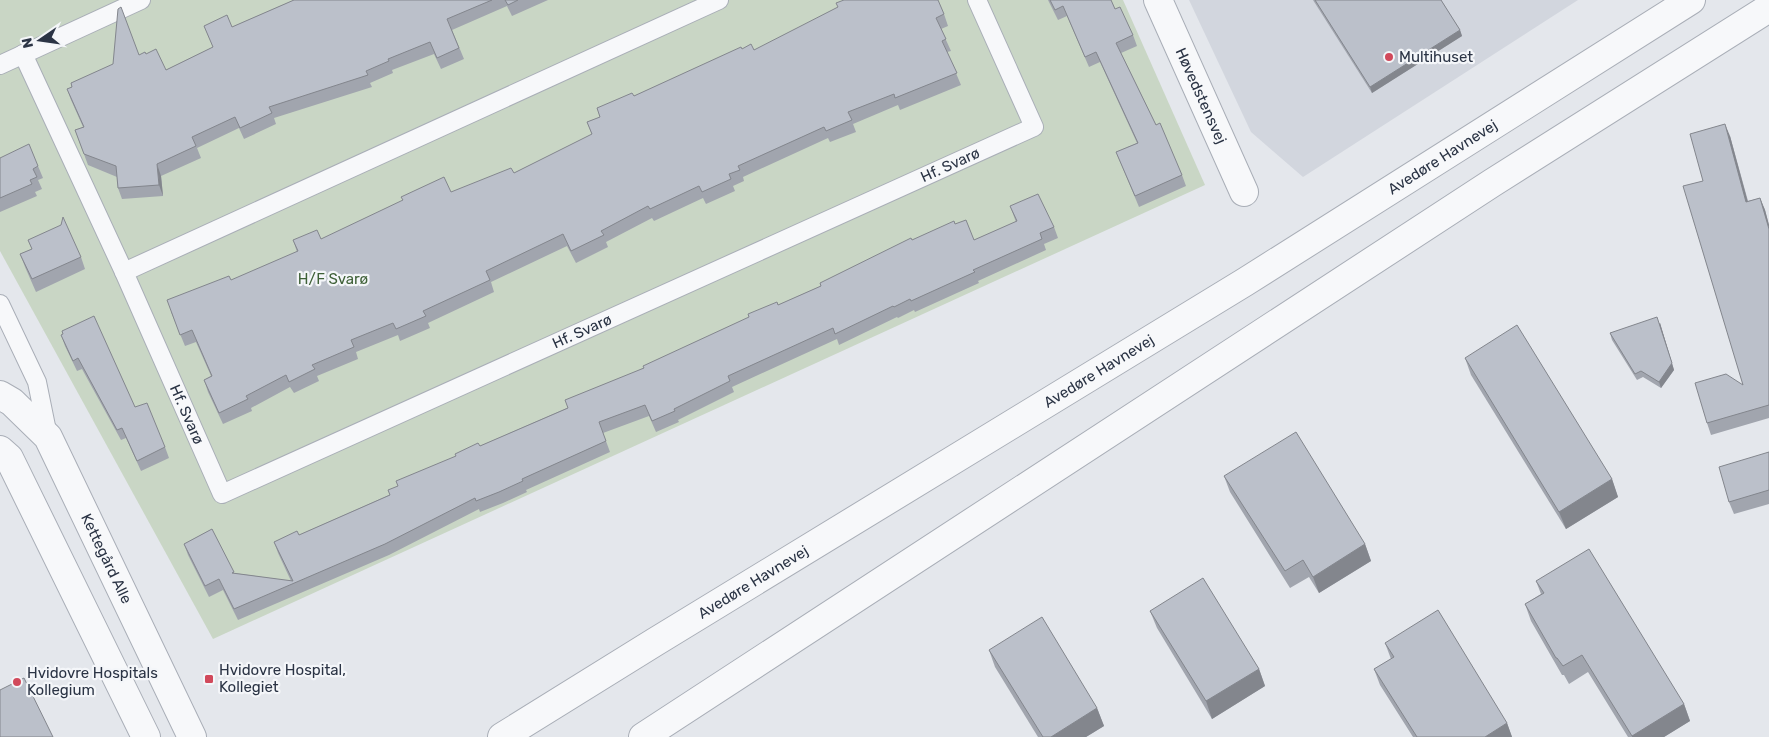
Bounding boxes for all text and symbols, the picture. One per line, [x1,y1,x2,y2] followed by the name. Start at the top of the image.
[15,15,65,65] north arrow
[18,36,37,50] text: N
[1172,45,1230,147] street label: Høvedstensvej
[1399,48,1473,66] place label: Multihuset
[1383,51,1395,63] marker: Multihuset
[1385,116,1501,198] street label: Avedøre Havnevej
[918,144,983,186] street label: Hf. Svarø
[298,270,368,288] park label: H/F Svarø
[550,310,614,352] street label: Hf. Svarø
[1040,331,1157,412] street label: Avedøre Havnevej
[166,382,208,447] street label: Hf. Svarø
[77,511,136,607] street label: Kettegård Alle
[695,542,812,623] street label: Avedøre Havnevej
[219,661,346,696] place label: Hvidovre Hospital, Kollegiet
[27,664,158,699] place label: Hvidovre Hospitals Kollegium
[203,673,215,685] marker: Hvidovre Hospital, Kollegiet
[11,676,23,688] marker: Hvidovre Hospitals Kollegium

